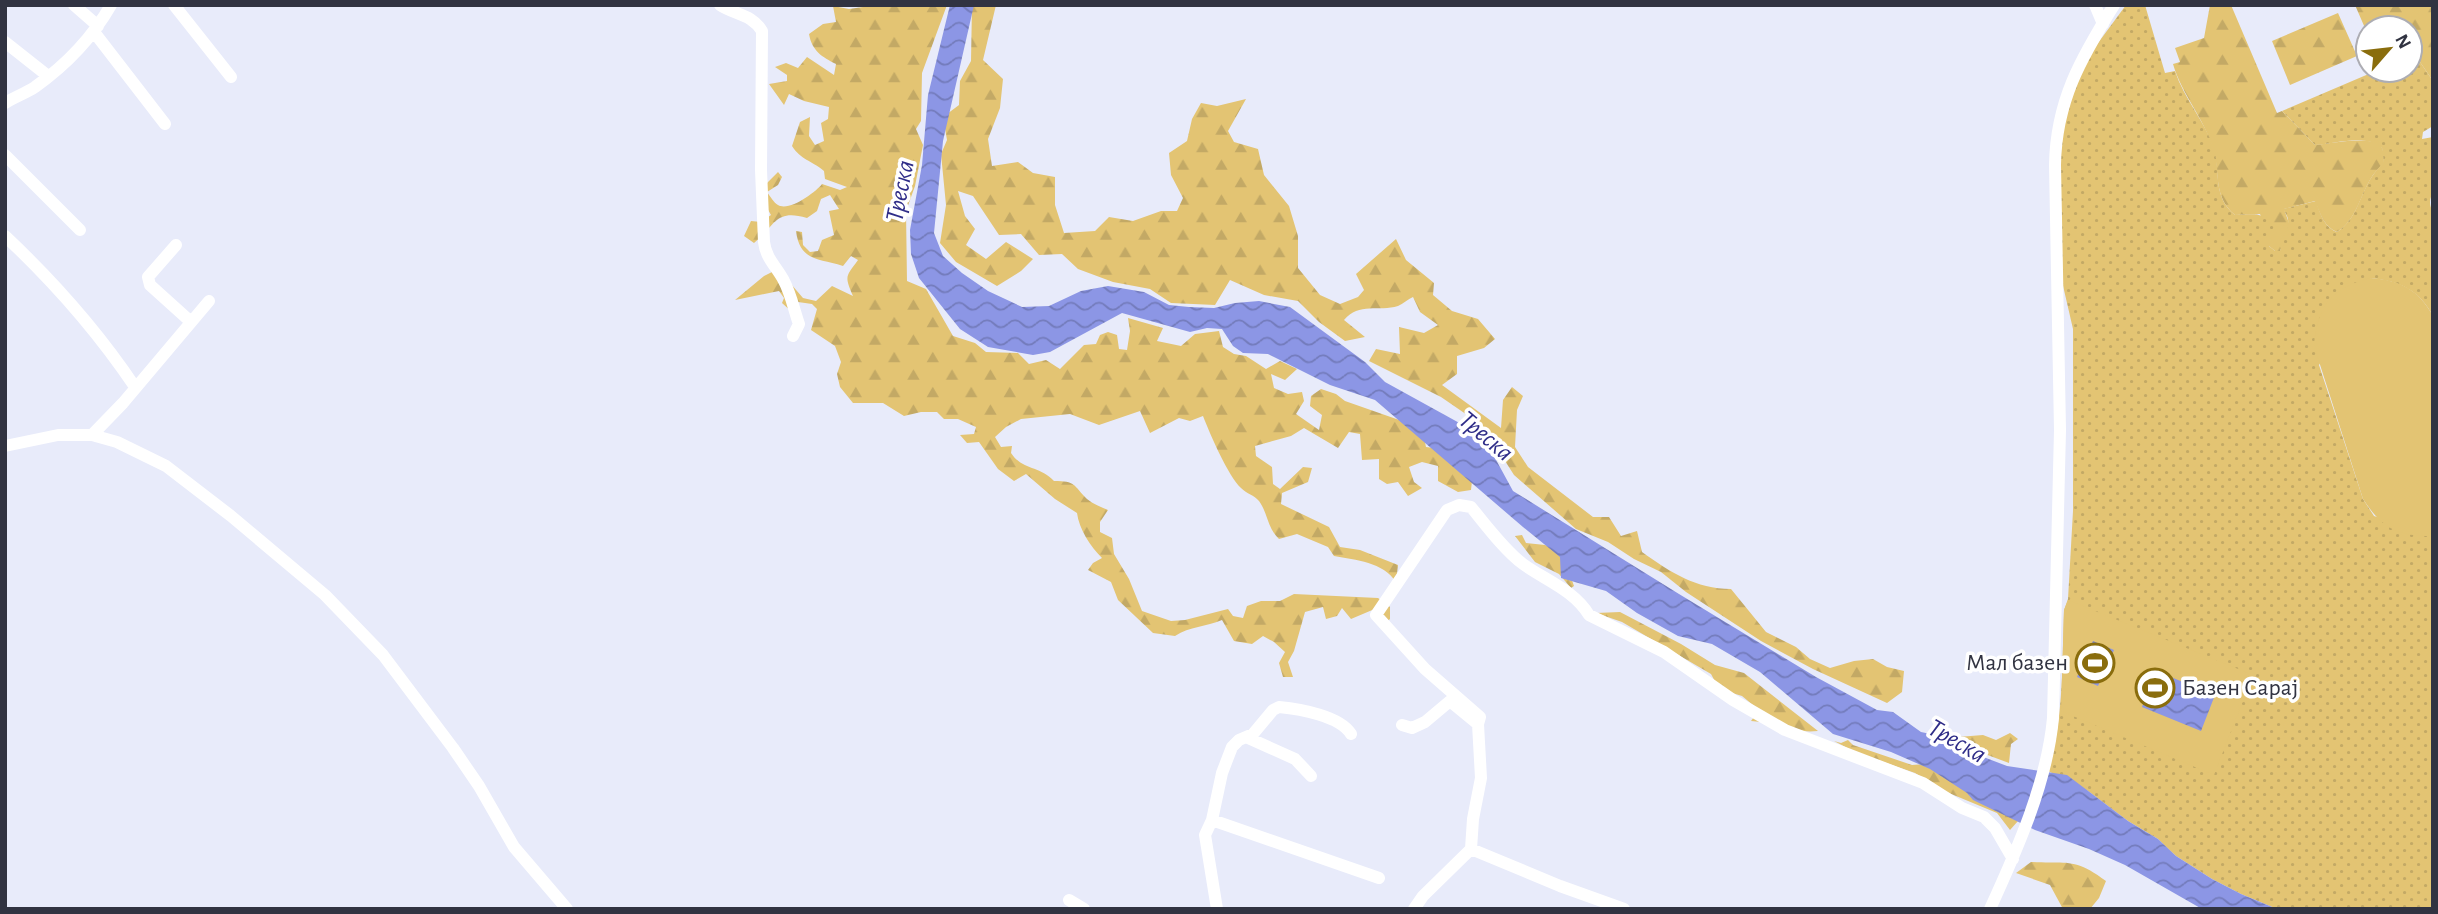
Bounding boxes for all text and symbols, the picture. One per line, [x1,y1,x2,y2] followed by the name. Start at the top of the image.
[2354,14,2424,84] north arrow
[2391,31,2414,52] text: N
[881,158,919,224] water label: Треска
[1454,406,1518,466] water label: Треска
[2074,642,2116,684] sports icon: Мал базен
[1966,651,2068,675] place label: Мал базен
[2134,667,2176,709] sports icon: Базен Сарај
[2182,676,2298,700] place label: Базен Сарај
[1924,714,1990,768] water label: Треска

